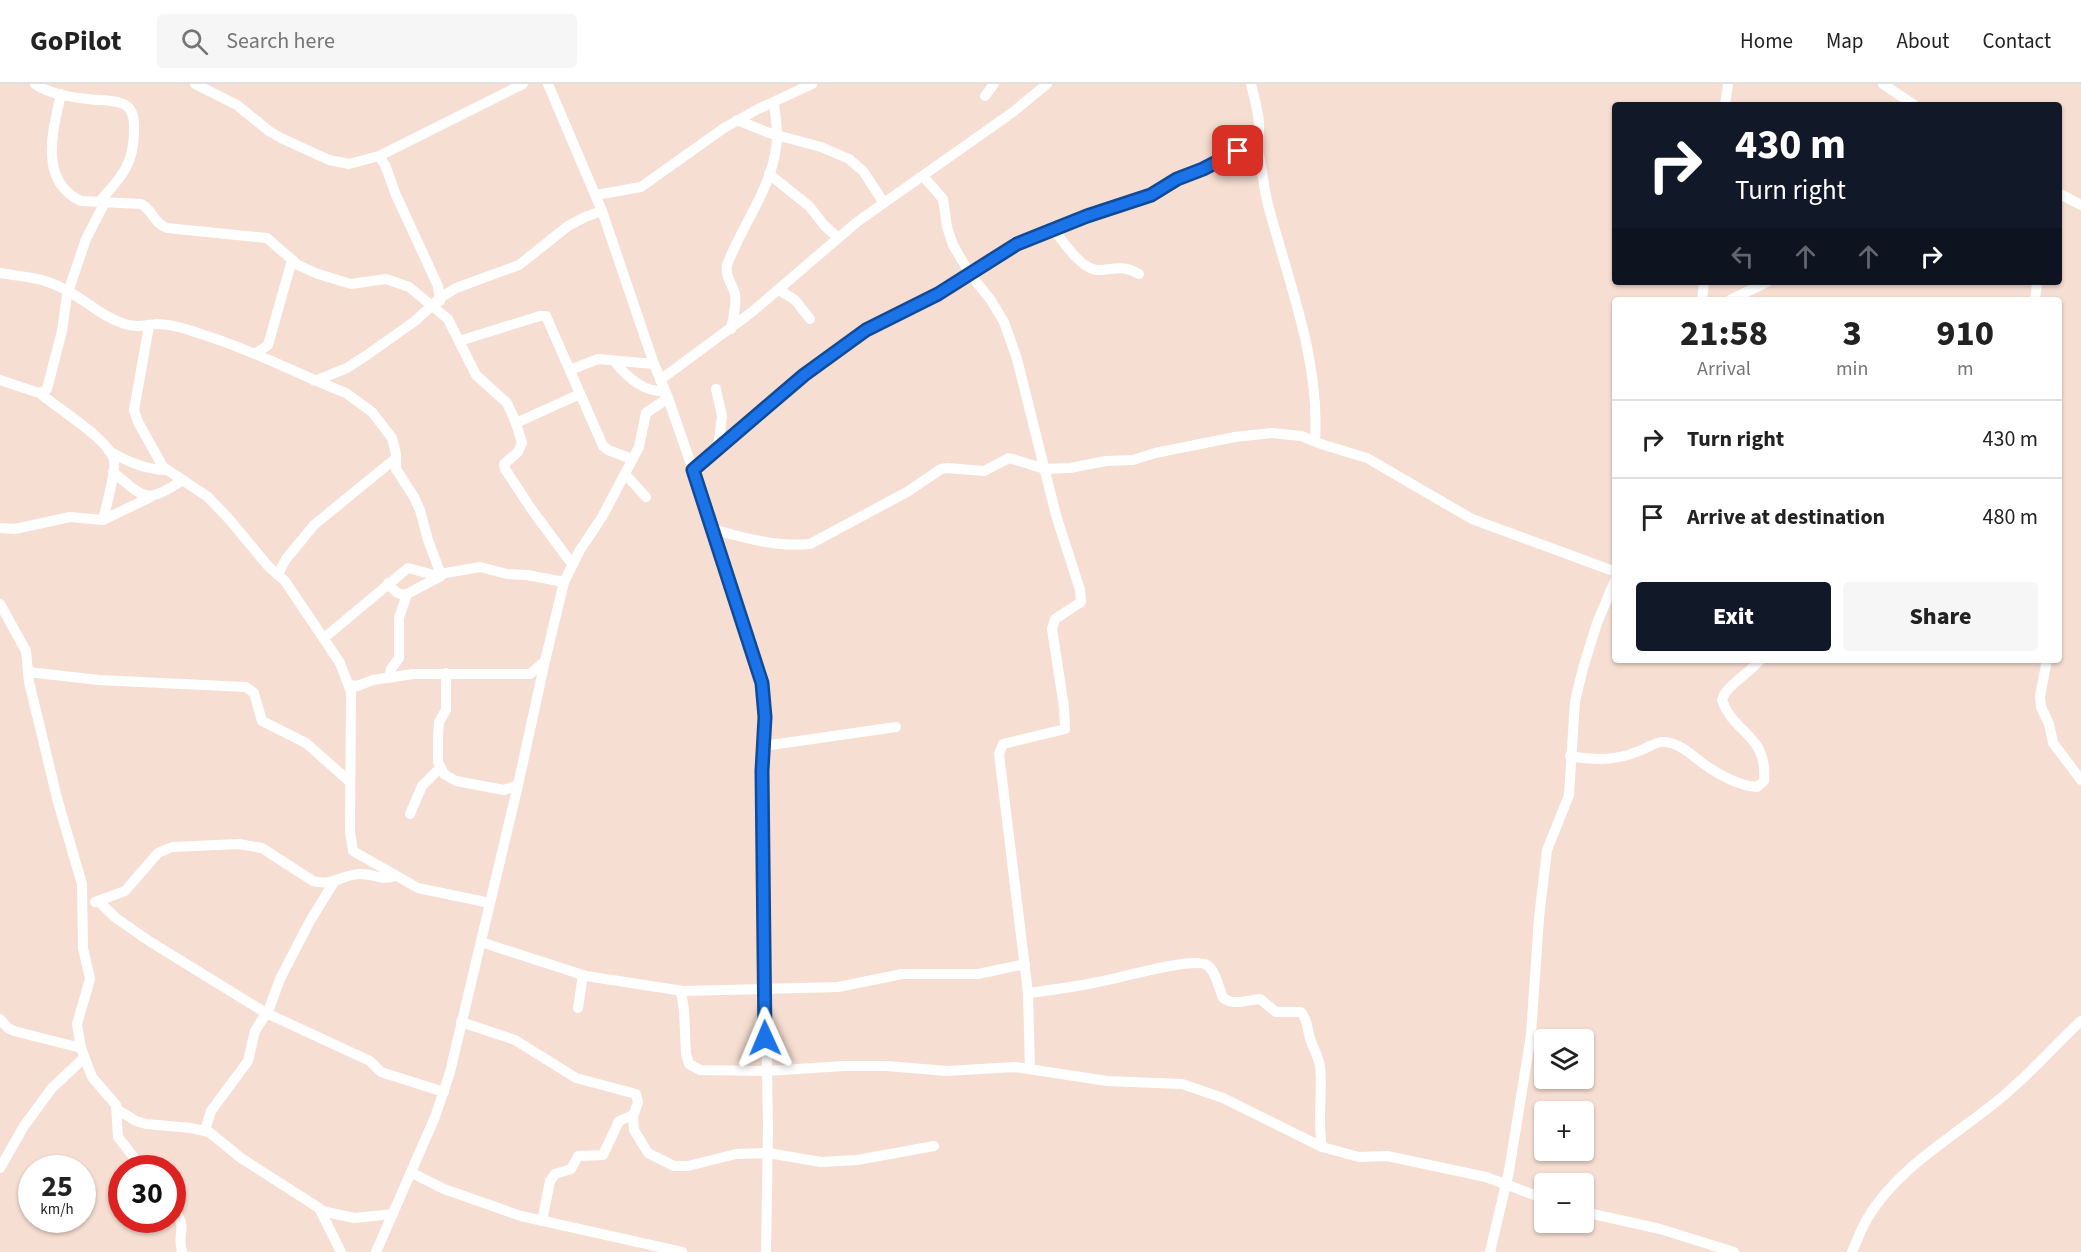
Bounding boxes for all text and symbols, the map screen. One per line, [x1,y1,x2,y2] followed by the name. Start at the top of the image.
[157,14,577,68] search box
[30,21,121,61] text: GoPilot
[178,25,211,58] icon: search
[226,25,335,57] text: Search here
[1740,26,1793,56] text: Home
[1826,26,1864,56] text: Map
[1897,26,1949,56] text: About
[1982,26,2051,56] text: Contact
[1735,115,1846,175] text: 430 m
[1212,125,1263,176] pin
[1636,126,1714,204] icon: right
[1221,134,1254,167] icon: arrive
[1735,171,1846,210] text: Turn right
[1726,240,1759,273] icon: left
[1789,240,1822,273] icon: ahead
[1852,240,1885,273] icon: ahead
[1915,240,1948,273] icon: right
[1680,308,1768,359] text: 21:58
[1843,308,1862,359] text: 3
[1936,308,1994,359] text: 910
[1697,355,1751,383] text: Arrival
[1836,355,1868,383] text: min
[1957,355,1973,383] text: m
[1636,423,1669,456] icon: right
[1687,423,1784,455] text: Turn right
[1983,423,2038,455] text: 430 m
[1636,501,1669,534] icon: arrive
[1687,501,1885,533] text: Arrive at destination
[1983,501,2038,533] text: 480 m
[1636,582,1831,651] button: Exit
[1843,582,2038,651] button: Share
[733,1006,797,1070] position arrow
[1534,1029,1594,1233] map controls
[1534,1029,1594,1089] button: layers
[1534,1101,1594,1161] button: +
[108,1155,186,1233] speed limit sign: 30
[41,1165,73,1208] text: 25
[1534,1173,1594,1233] button: −
[40,1199,74,1220] text: km/h

